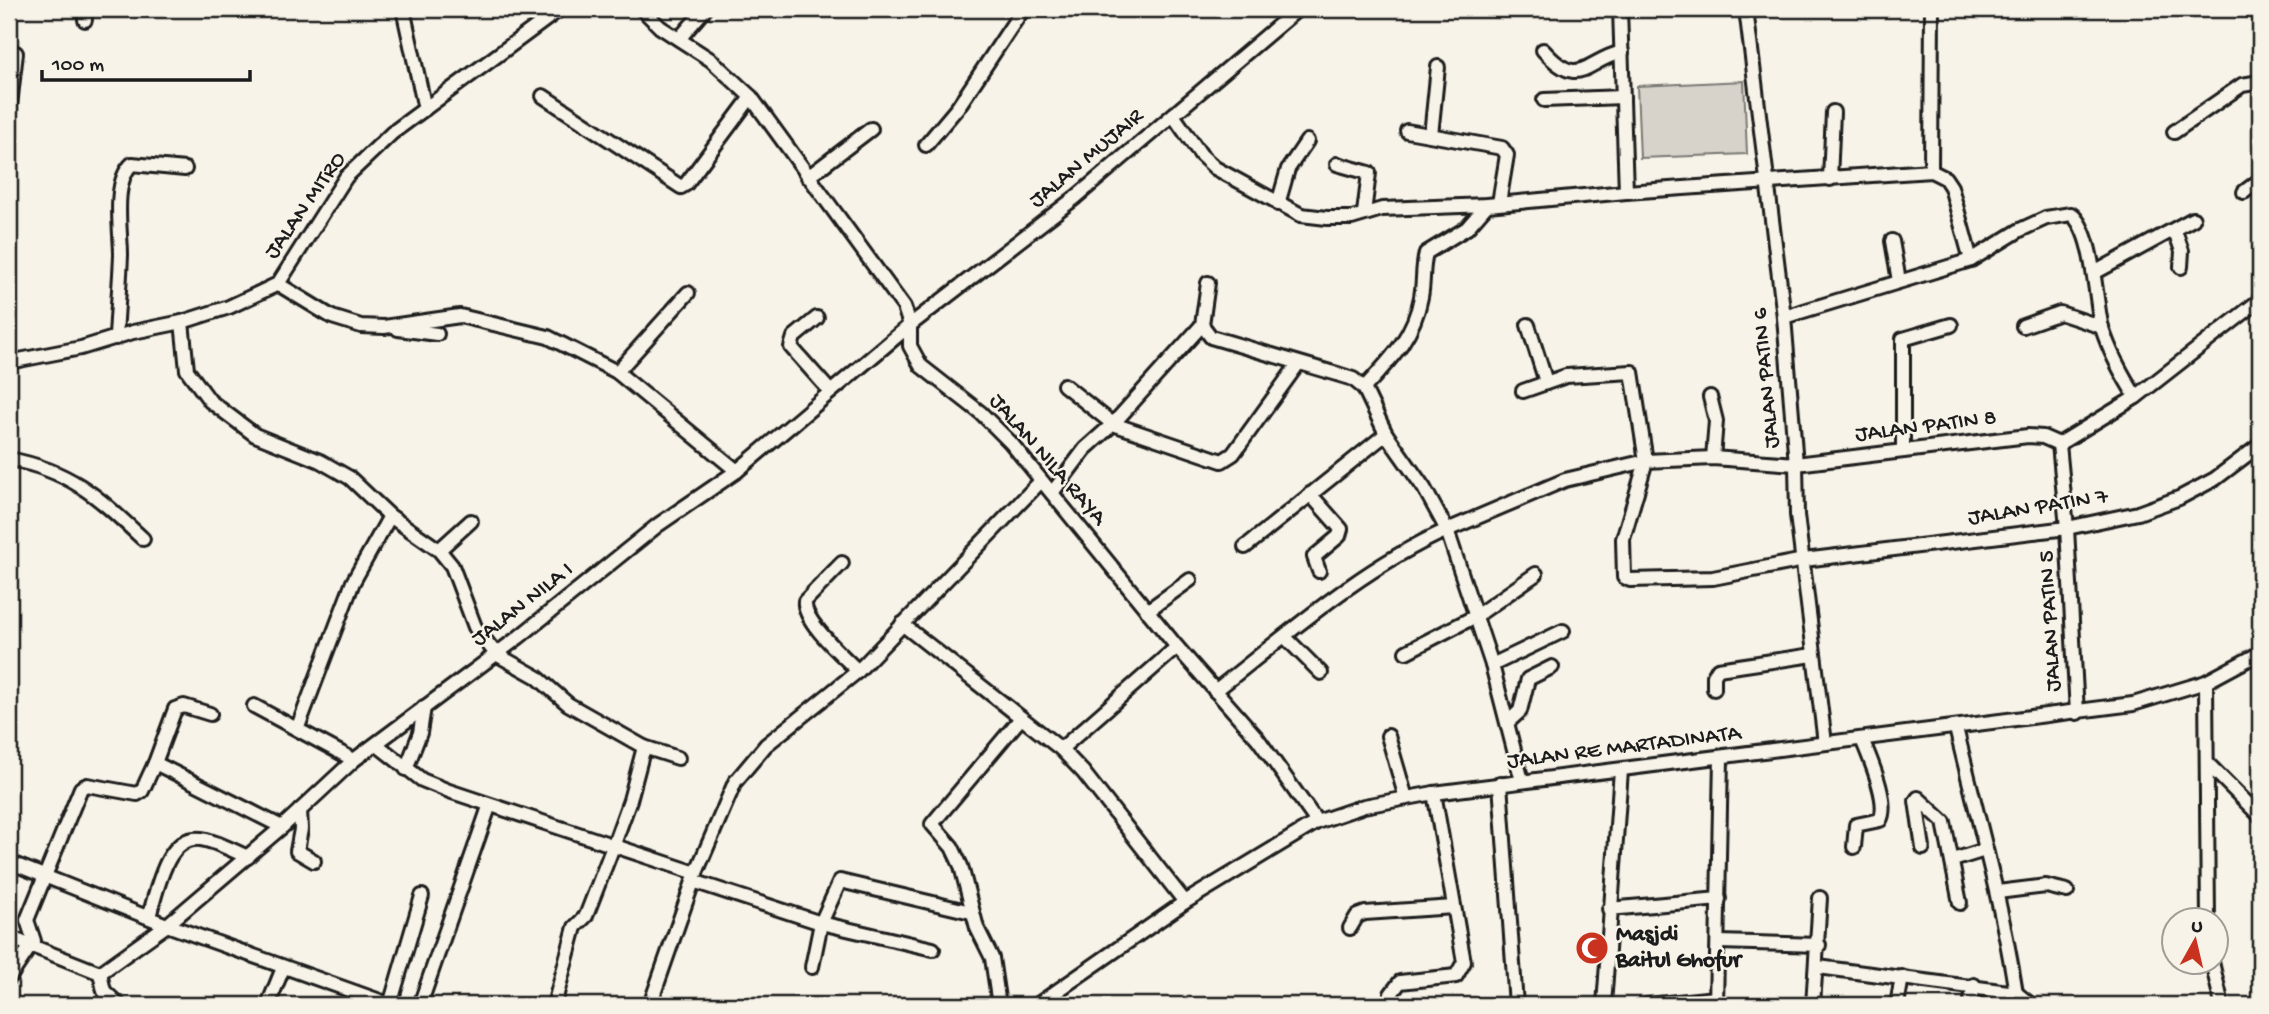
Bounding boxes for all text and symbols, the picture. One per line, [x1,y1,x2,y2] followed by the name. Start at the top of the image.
[42,38,250,82] scale bar
[51,54,104,79] text: 100 m
[1024,103,1150,215] street label: JALAN MUJAIR
[259,147,353,265] street label: JALAN MITRO
[1747,306,1787,449] street label: JALAN PATIN 6
[982,388,1113,533] street label: JALAN NILA RAYA
[1854,405,1998,449] street label: JALAN PATIN 8
[1966,483,2111,532] street label: JALAN PATIN 7
[2034,550,2068,692] street label: JALAN PATIN 5
[467,557,579,653] street label: JALAN NILA I
[1505,720,1744,776] street label: JALAN RE MARTADINATA
[2160,906,2230,976] north arrow
[2190,915,2204,940] text: U
[1615,922,1744,975] place label: Masjdi Baitul Ghofur
[1573,929,1611,967] mosque icon: Masjdi Baitul Ghofur

